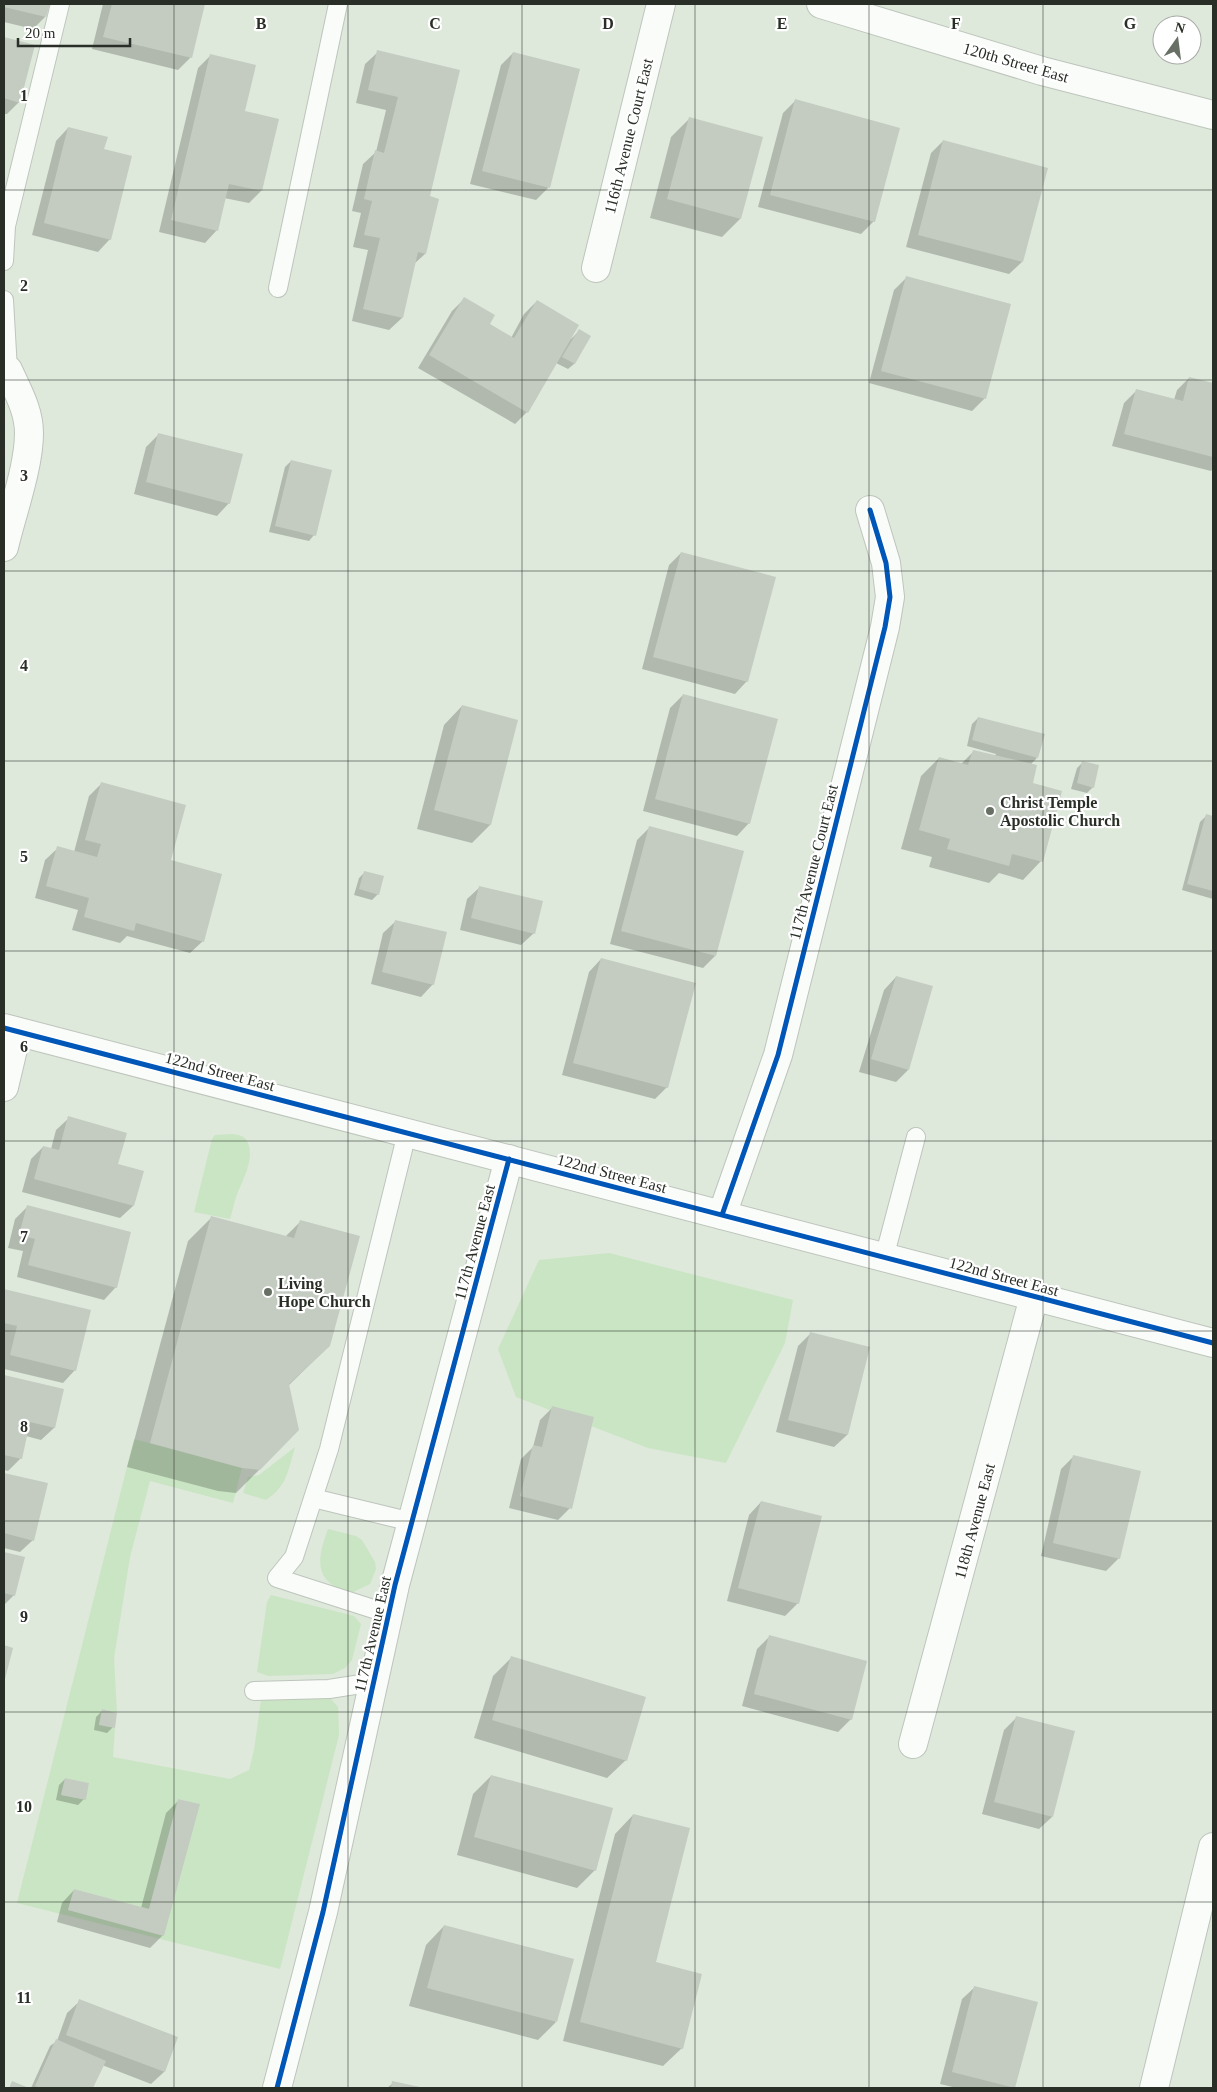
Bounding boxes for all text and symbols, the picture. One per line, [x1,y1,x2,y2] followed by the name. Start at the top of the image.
[18,15,130,47] scale bar
[256,15,267,32] text: B
[429,15,441,32] text: C
[602,15,614,32] text: D
[777,15,787,32] text: E
[951,15,961,32] text: F
[1124,15,1137,32] text: G
[1152,15,1202,65] north arrow
[1173,19,1187,36] text: N
[25,25,56,41] text: 20 m
[961,39,1071,86] street label: 120th Street East
[601,56,656,216] street label: 116th Avenue Court East
[20,87,28,104] text: 1
[20,277,28,294] text: 2
[20,467,28,484] text: 3
[20,657,28,674] text: 4
[786,782,841,942] street label: 117th Avenue Court East
[1000,794,1120,830] place label: Christ Temple Apostolic Church
[984,805,996,817] marker: Christ Temple Apostolic Church
[20,848,28,865] text: 5
[20,1038,28,1055] text: 6
[163,1049,277,1094] street label: 122nd Street East
[555,1151,669,1196] street label: 122nd Street East
[451,1182,498,1302] street label: 117th Avenue East
[20,1228,28,1245] text: 7
[947,1254,1061,1299] street label: 122nd Street East
[278,1275,371,1311] place label: Living Hope Church
[262,1286,274,1298] marker: Living Hope Church
[20,1418,28,1435] text: 8
[951,1461,998,1581] street label: 118th Avenue East
[351,1574,394,1694] street label: 117th Avenue East
[20,1608,28,1625] text: 9
[16,1798,32,1815] text: 10
[16,1989,32,2006] text: 11

